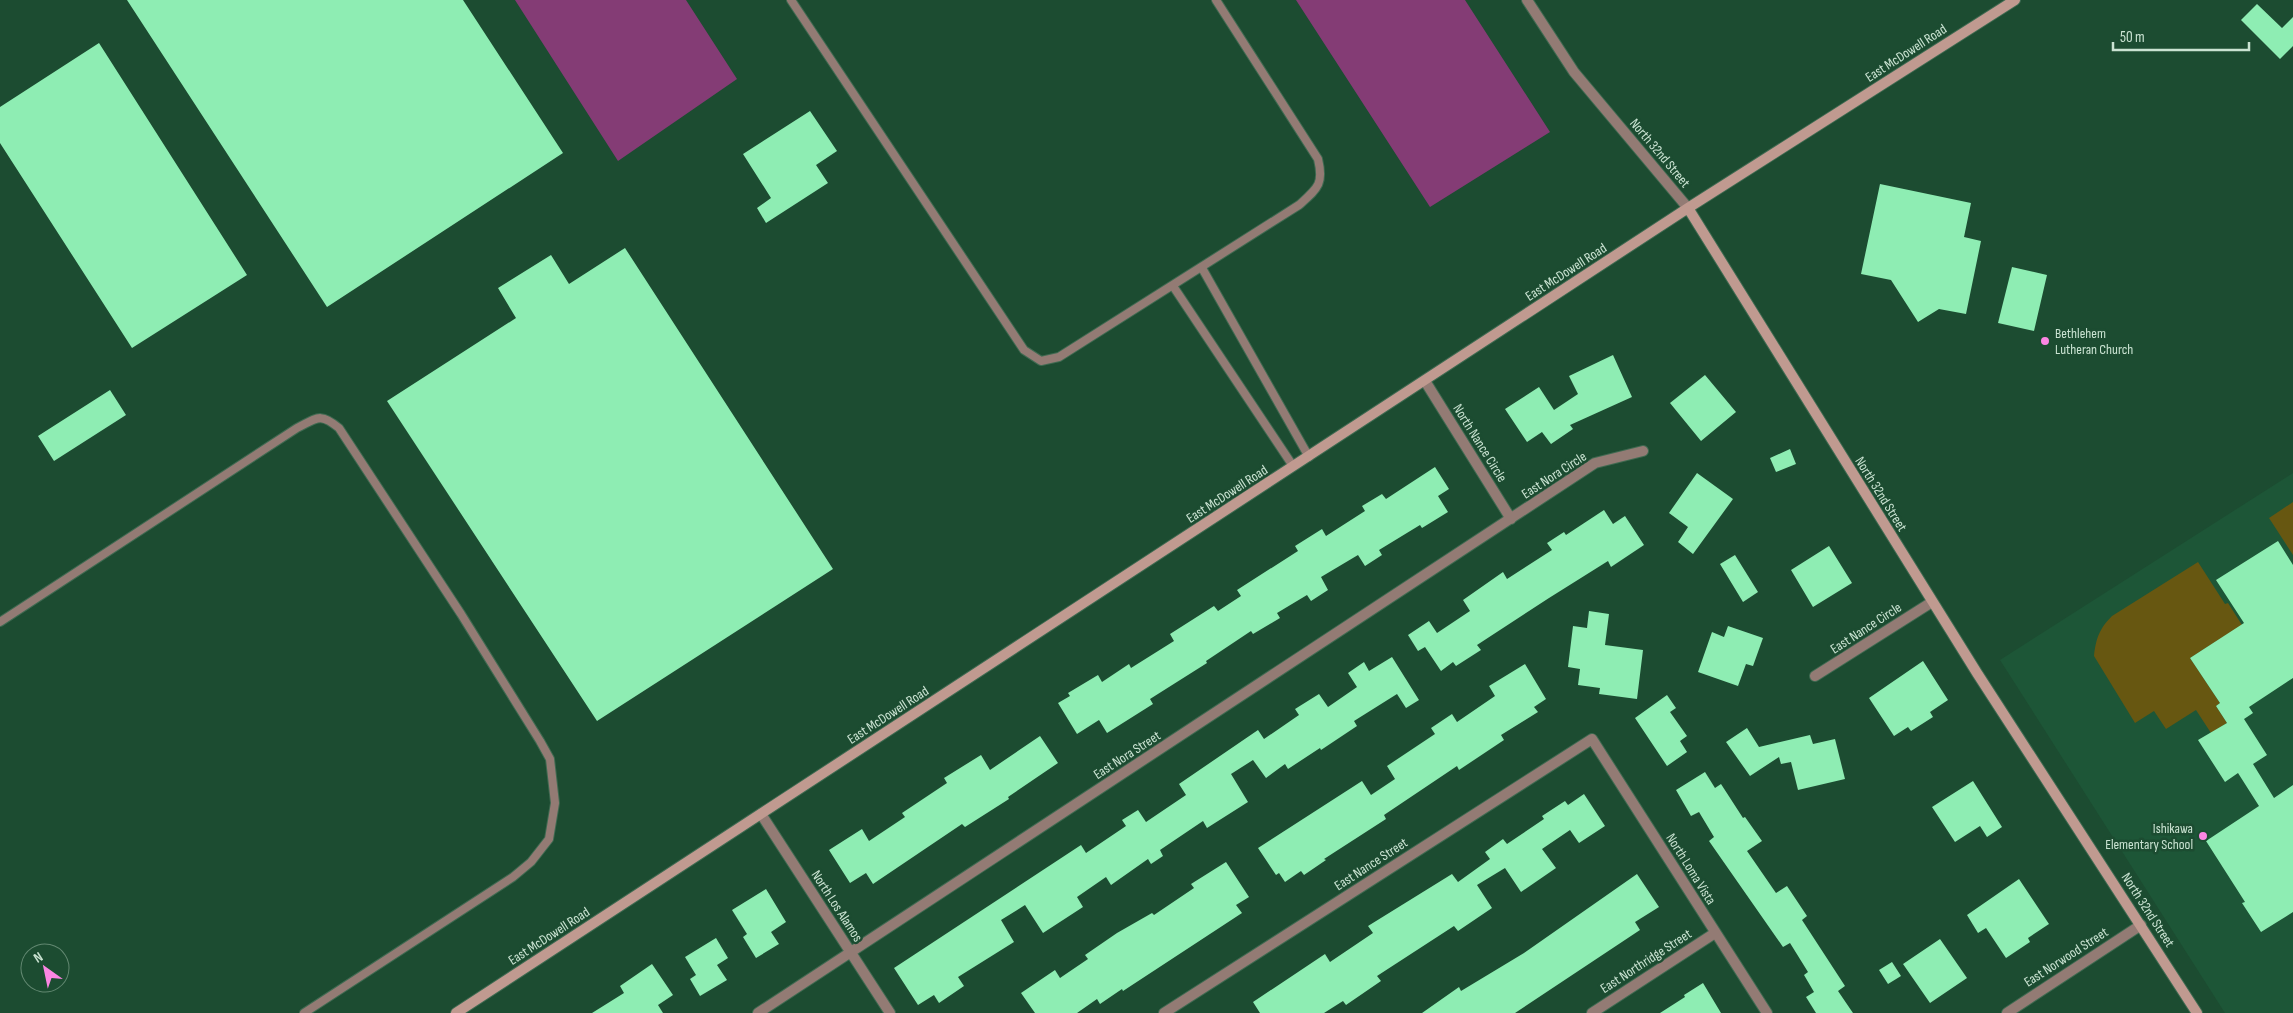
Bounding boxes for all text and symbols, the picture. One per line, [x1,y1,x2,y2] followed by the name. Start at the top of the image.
[1862,20,1950,86] street label: East McDowell Road
[2113,20,2249,52] scale bar
[2120,28,2145,47] text: 50 m
[1626,115,1694,191] street label: North 32nd Street
[1522,239,1610,305] street label: East McDowell Road
[2055,325,2133,358] place label: Bethlehem Lutheran Church
[2039,335,2051,347] marker: Bethlehem Lutheran Church
[1449,401,1511,485] street label: North Nance Circle
[1518,448,1590,502] street label: East Nora Circle
[1851,454,1911,534] street label: North 32nd Street
[1183,461,1271,527] street label: East McDowell Road
[1827,599,1905,657] street label: East Nance Circle
[844,682,932,748] street label: East McDowell Road
[1090,727,1164,783] street label: East Nora Street
[2105,820,2193,853] place label: Ishikawa Elementary School
[1662,830,1720,908] street label: North Loma Vista
[2197,830,2209,842] marker: Ishikawa Elementary School
[1331,834,1411,894] street label: East Nance Street
[808,867,866,945] street label: North Los Alamos
[2118,870,2178,950] street label: North 32nd Street
[505,903,593,969] street label: East McDowell Road
[2021,924,2111,990] street label: East Norwood Street
[1597,925,1695,997] street label: East Northridge Street
[20,943,70,993] north arrow
[30,948,46,967] text: N

